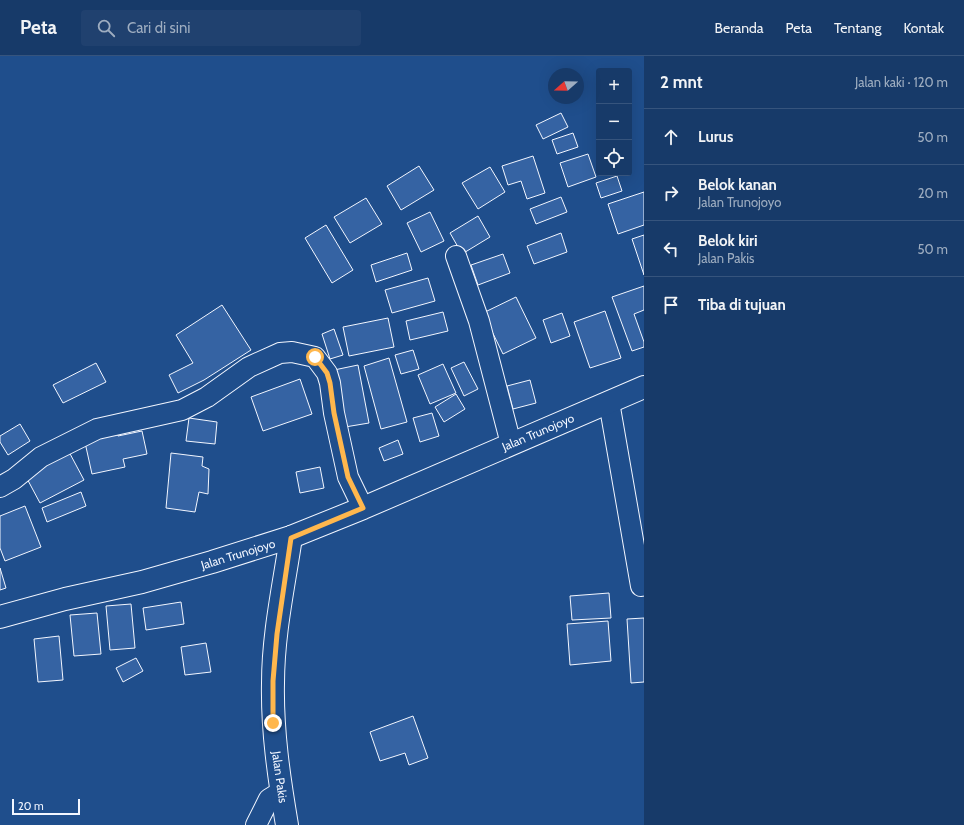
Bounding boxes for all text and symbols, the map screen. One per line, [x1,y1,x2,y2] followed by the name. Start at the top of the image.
[81,10,361,46] search box
[20,16,57,39] text: Peta
[95,17,117,39] icon: search
[127,19,190,37] text: Cari di sini
[715,19,764,37] text: Beranda
[786,19,812,37] text: Peta
[834,19,881,37] text: Tentang
[903,19,944,37] text: Kontak
[548,68,584,104] north arrow
[596,68,632,176] map controls
[596,68,632,104] button: +
[660,72,703,92] text: 2 mnt
[855,74,948,90] text: Jalan kaki · 120 m
[596,104,632,140] button: −
[660,126,682,148] icon: ahead
[698,128,733,146] text: Lurus
[918,129,948,145] text: 50 m
[596,140,632,176] button: locate
[698,176,777,194] text: Belok kanan
[660,182,682,204] icon: right
[918,185,948,201] text: 20 m
[698,194,781,210] text: Jalan Trunojoyo
[698,232,758,250] text: Belok kiri
[660,238,682,260] icon: left
[918,241,948,257] text: 50 m
[698,250,754,266] text: Jalan Pakis
[660,294,682,316] icon: arrive
[698,296,786,314] text: Tiba di tujuan
[306,348,324,366] route start
[499,410,577,454] street label: Jalan Trunojoyo
[198,535,277,573] street label: Jalan Trunojoyo
[264,714,282,732] route end
[269,749,291,804] street label: Jalan Pakis
[12,797,80,816] scale bar
[18,799,44,813] text: 20 m

